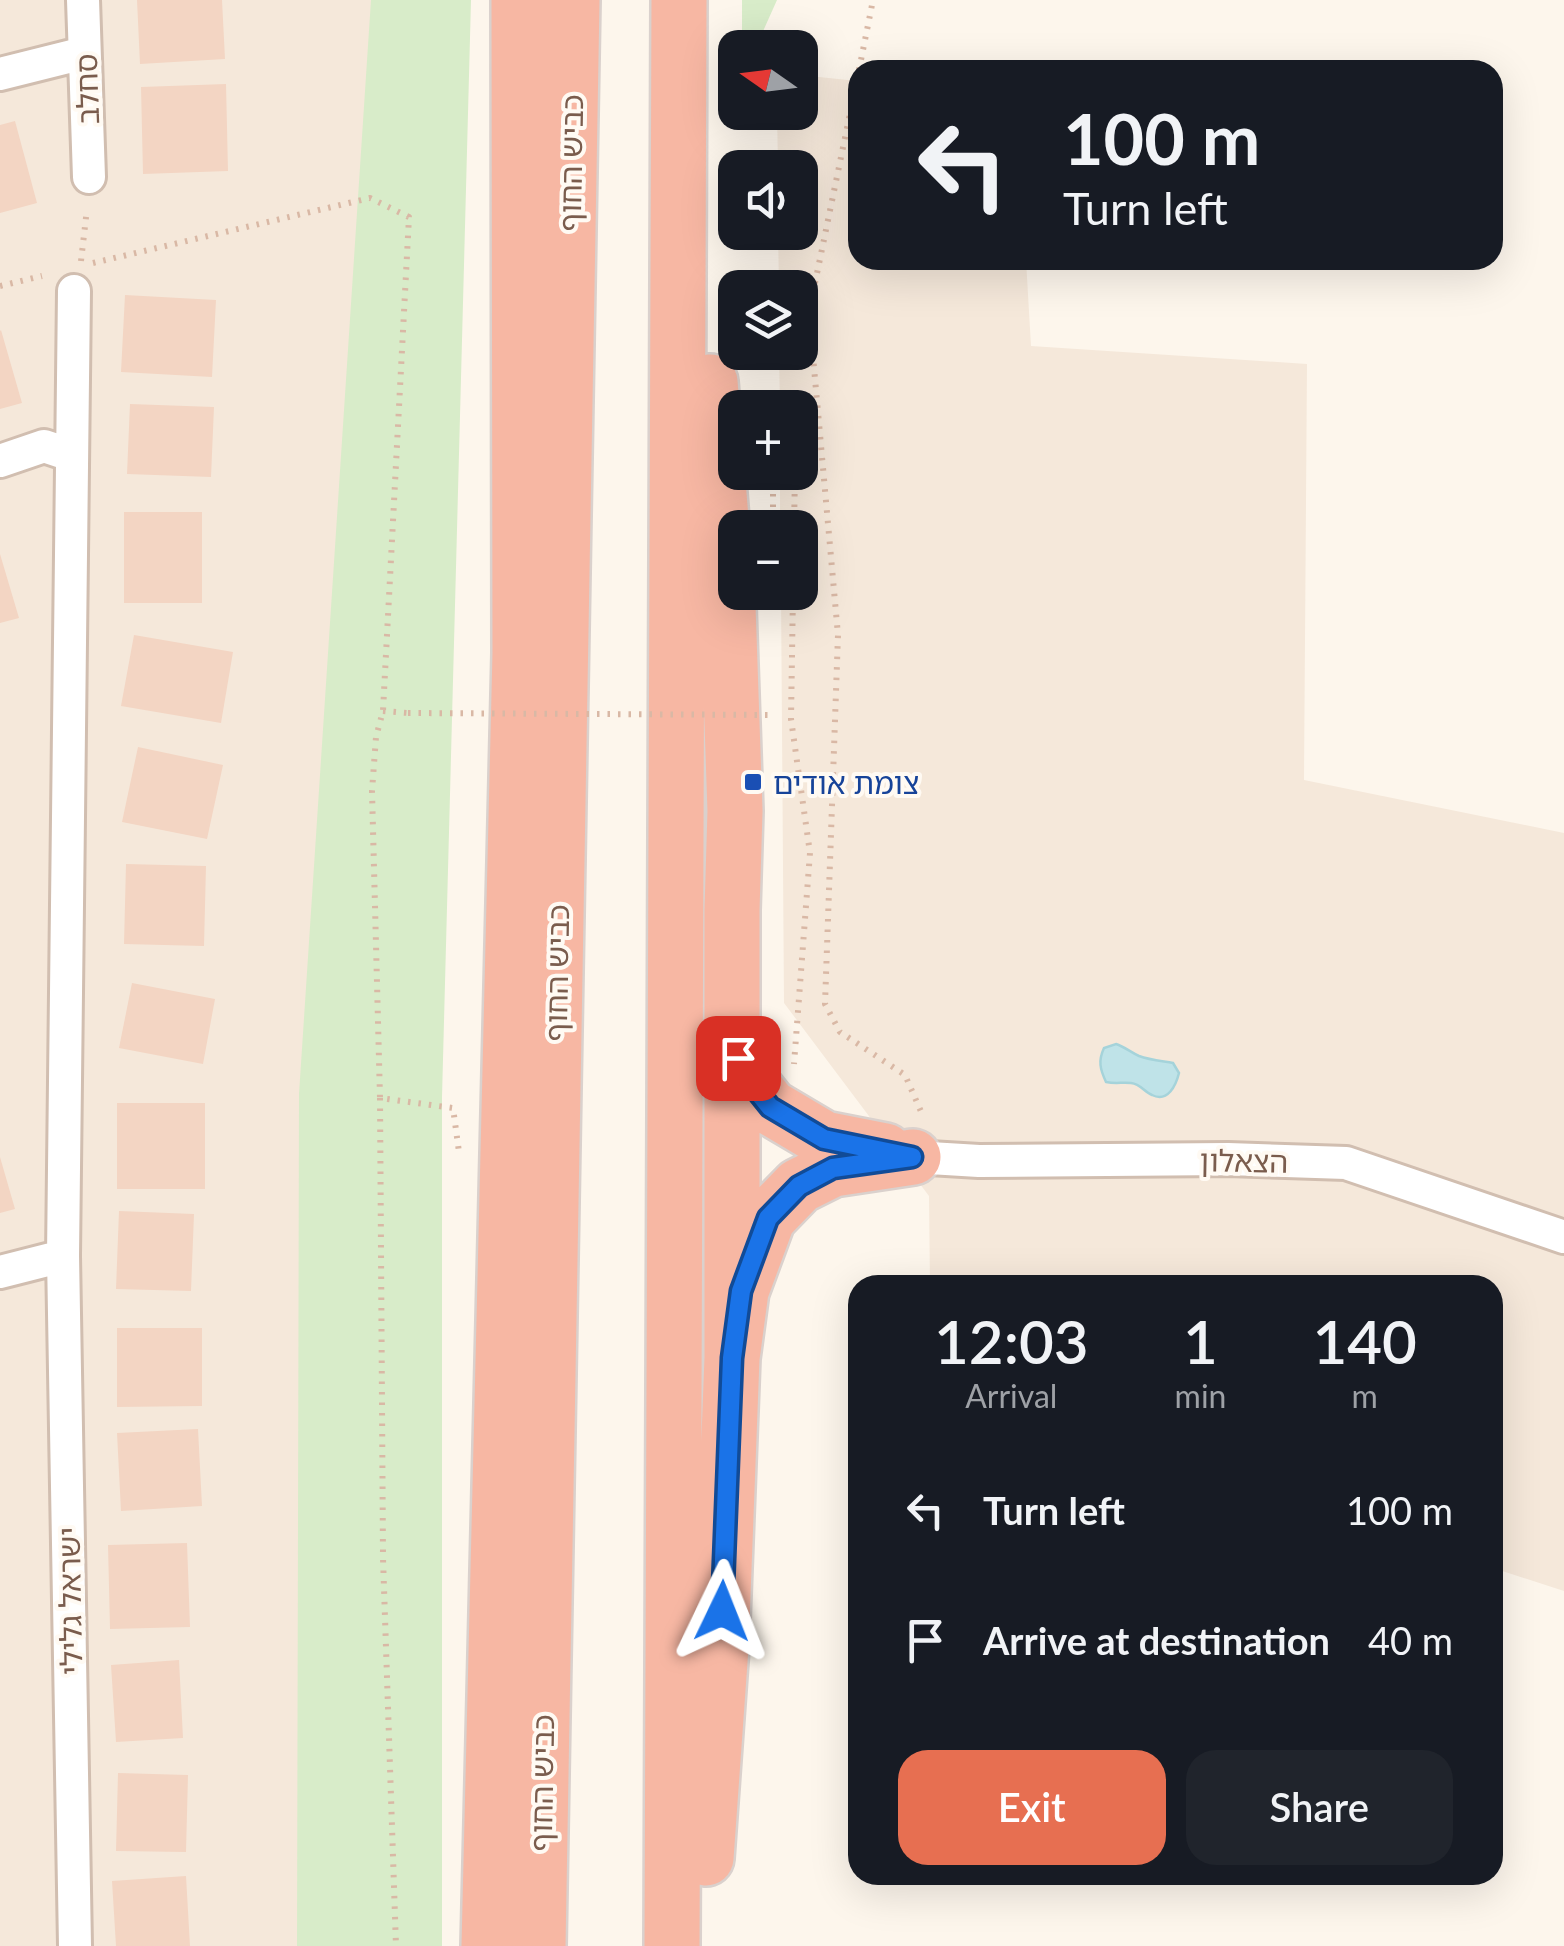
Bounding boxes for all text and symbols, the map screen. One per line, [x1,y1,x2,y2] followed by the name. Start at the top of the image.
[718,30,818,130] north arrow
[718,30,818,610] map controls
[67,53,105,125] street label: סחלב
[551,94,589,232] street label: כביש החוף
[1063,96,1260,180] text: 100 m
[898,100,1028,230] icon: left
[718,150,818,250] button: sound
[1063,181,1228,235] text: Turn left
[718,270,818,370] button: layers
[718,390,818,490] button: +
[718,510,818,610] button: −
[773,764,919,800] place label: צומת אודים
[742,771,764,793] marker: צומת אודים
[537,904,575,1042] street label: כביש החוף
[696,1016,781,1101] pin
[711,1031,766,1086] icon: arrive
[1199,1141,1289,1179] street label: הצאלון
[934,1305,1089,1377] text: 12:03
[1183,1305,1218,1377] text: 1
[1313,1305,1417,1377] text: 140
[965,1376,1057,1415] text: Arrival
[1175,1376,1226,1415] text: min
[1352,1376,1378,1415] text: m
[898,1483,953,1538] icon: left
[983,1487,1125,1533] text: Turn left
[1346,1487,1453,1533] text: 100 m
[50,1527,88,1675] street label: ישראל גלילי
[670,1559,774,1663] position arrow
[898,1613,953,1668] icon: arrive
[983,1617,1330,1663] text: Arrive at destination
[1368,1617,1453,1663] text: 40 m
[522,1714,560,1852] street label: כביש החוף
[898,1750,1166,1865] button: Exit
[1186,1750,1453,1865] button: Share

